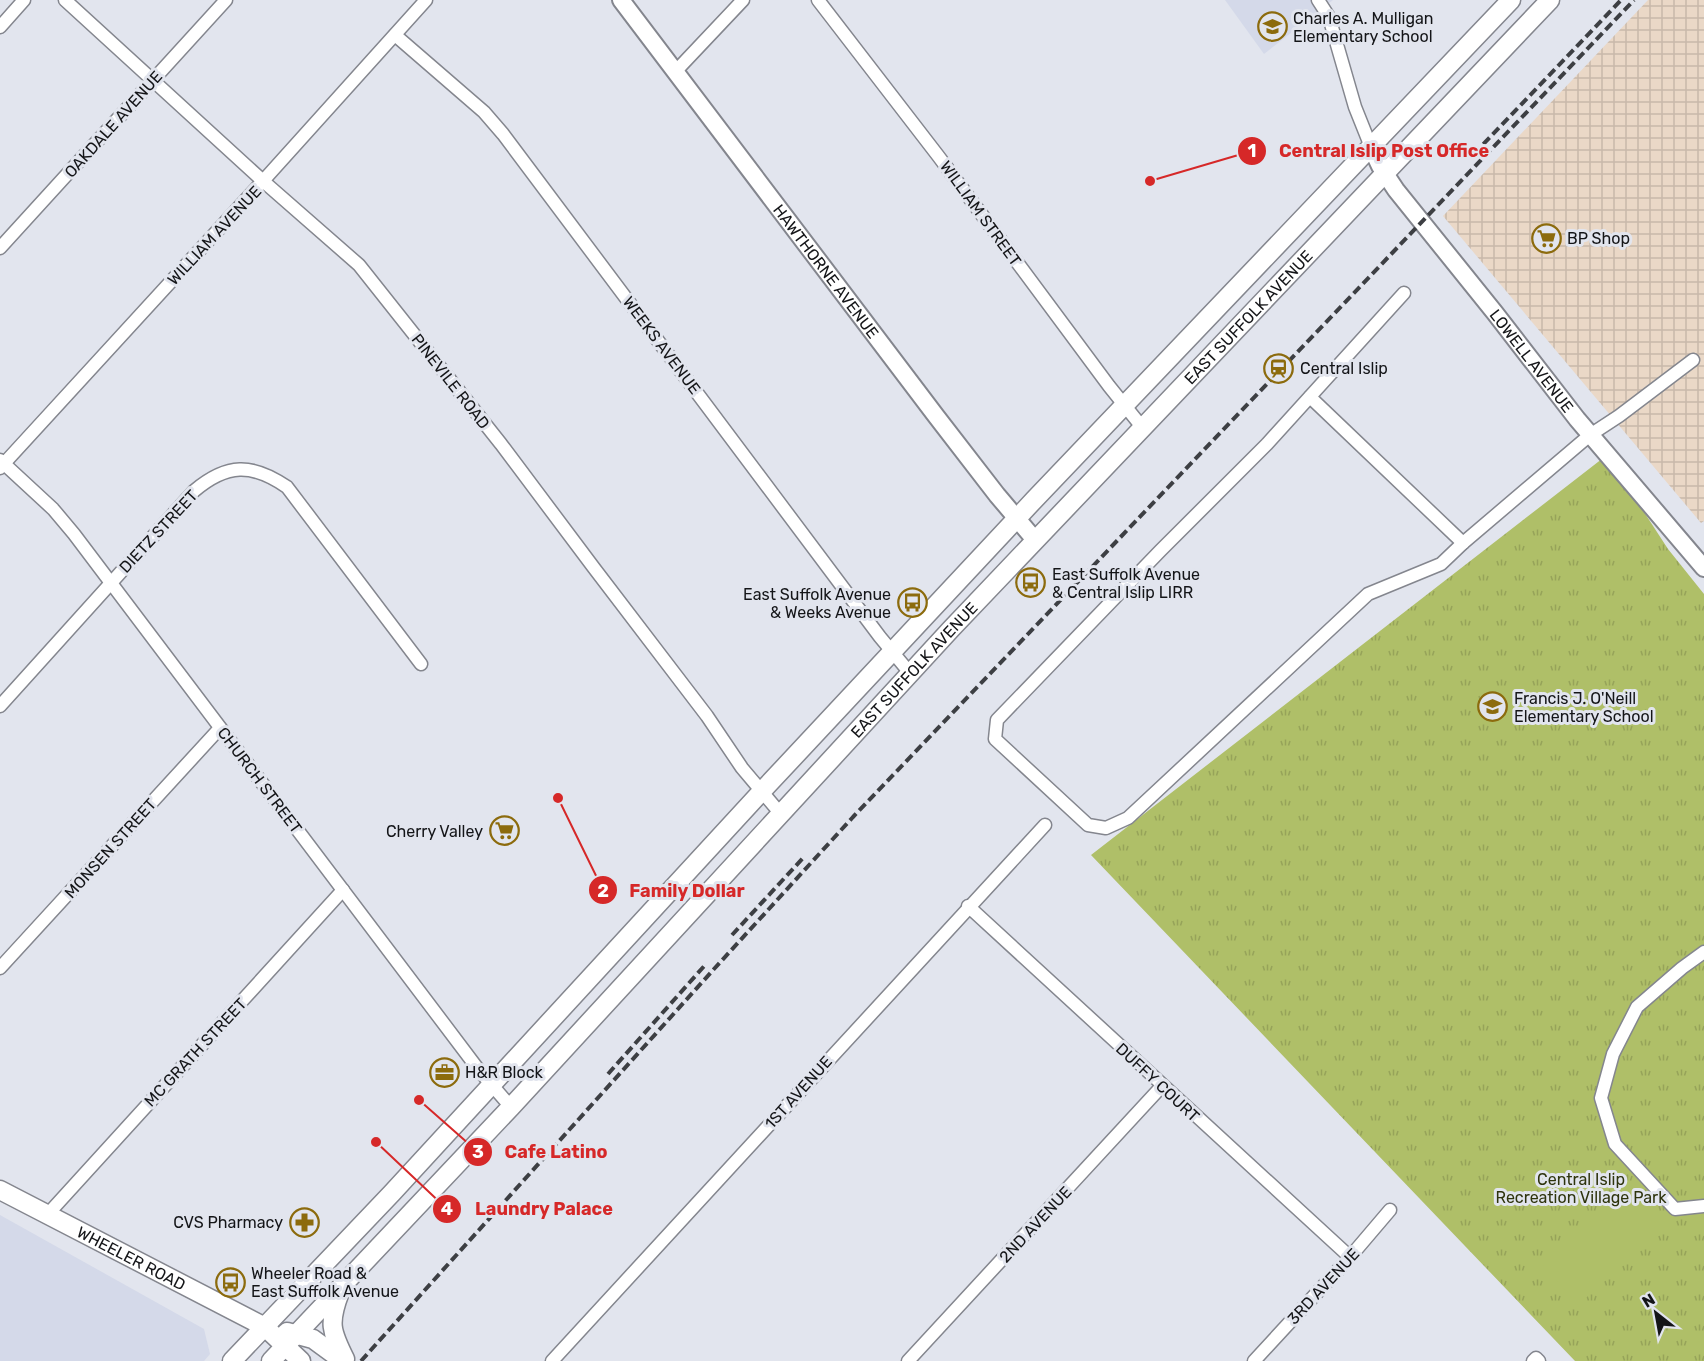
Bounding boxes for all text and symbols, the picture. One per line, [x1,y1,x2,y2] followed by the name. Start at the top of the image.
[1293,9,1434,46] place label: Charles A. Mulligan Elementary School
[1256,11,1288,43] school or university icon: Charles A. Mulligan Elementary School
[61,67,166,182] street label: OAKDALE AVENUE
[1237,133,1501,169] callout: Central Islip Post Office
[1248,140,1256,162] text: 1
[1279,140,1489,162] text: Central Islip Post Office
[936,157,1025,269] street label: WILLIAM STREET
[164,182,265,289] street label: WILLIAM AVENUE
[769,201,883,342] street label: HAWTHORNE AVENUE
[1530,222,1562,254] supermarket icon: BP Shop
[1567,229,1630,248] place label: BP Shop
[1180,246,1317,388] street label: EAST SUFFOLK AVENUE
[619,293,704,398] street label: WEEKS AVENUE
[1486,306,1577,416] street label: LOWELL AVENUE
[408,330,494,433] street label: PINEVILE ROAD
[1263,352,1295,384] station icon: Central Islip
[1300,359,1388,378] place label: Central Islip
[115,486,201,577] street label: DIETZ STREET
[1052,565,1200,602] place label: East Suffolk Avenue & Central Islip LIRR
[1015,567,1047,599] bus stop icon: East Suffolk Avenue & Central Islip LIRR
[743,585,891,622] place label: East Suffolk Avenue & Weeks Avenue
[896,587,928,619] bus stop icon: East Suffolk Avenue & Weeks Avenue
[847,598,981,742] street label: EAST SUFFOLK AVENUE
[1514,689,1654,726] place label: Francis J. O'Neill Elementary School
[1477,691,1509,723] school or university icon: Francis J. O'Neill Elementary School
[213,723,306,837] street label: CHURCH STREET
[61,795,160,902] street label: MONSEN STREET
[488,815,520,847] supermarket icon: Cherry Valley
[386,822,483,841] place label: Cherry Valley
[588,872,757,908] callout: Family Dollar
[597,880,609,902] text: 2
[629,880,745,902] text: Family Dollar
[140,994,250,1110] street label: MC GRATH STREET
[1112,1039,1203,1126] street label: DUFFY COURT
[761,1052,836,1133] street label: 1ST AVENUE
[428,1056,460,1088] office icon: H&R Block
[465,1063,544,1082] place label: H&R Block
[463,1134,620,1170] callout: Cafe Latino
[472,1141,484,1163] text: 3
[505,1141,607,1163] text: Cafe Latino
[1496,1170,1667,1207] park label: Central Islip Recreation Village Park
[995,1182,1075,1266] street label: 2ND AVENUE
[432,1191,625,1227] callout: Laundry Palace
[441,1198,453,1220] text: 4
[475,1198,613,1220] text: Laundry Palace
[288,1206,320,1238] pharmacy icon: CVS Pharmacy
[173,1213,283,1232] place label: CVS Pharmacy
[74,1222,189,1294] street label: WHEELER ROAD
[1283,1244,1363,1328] street label: 3RD AVENUE
[251,1264,399,1301] place label: Wheeler Road & East Suffolk Avenue
[214,1266,246,1298] bus stop icon: Wheeler Road & East Suffolk Avenue
[1626,1283,1686,1343] north arrow
[1639,1289,1658,1312] text: N

